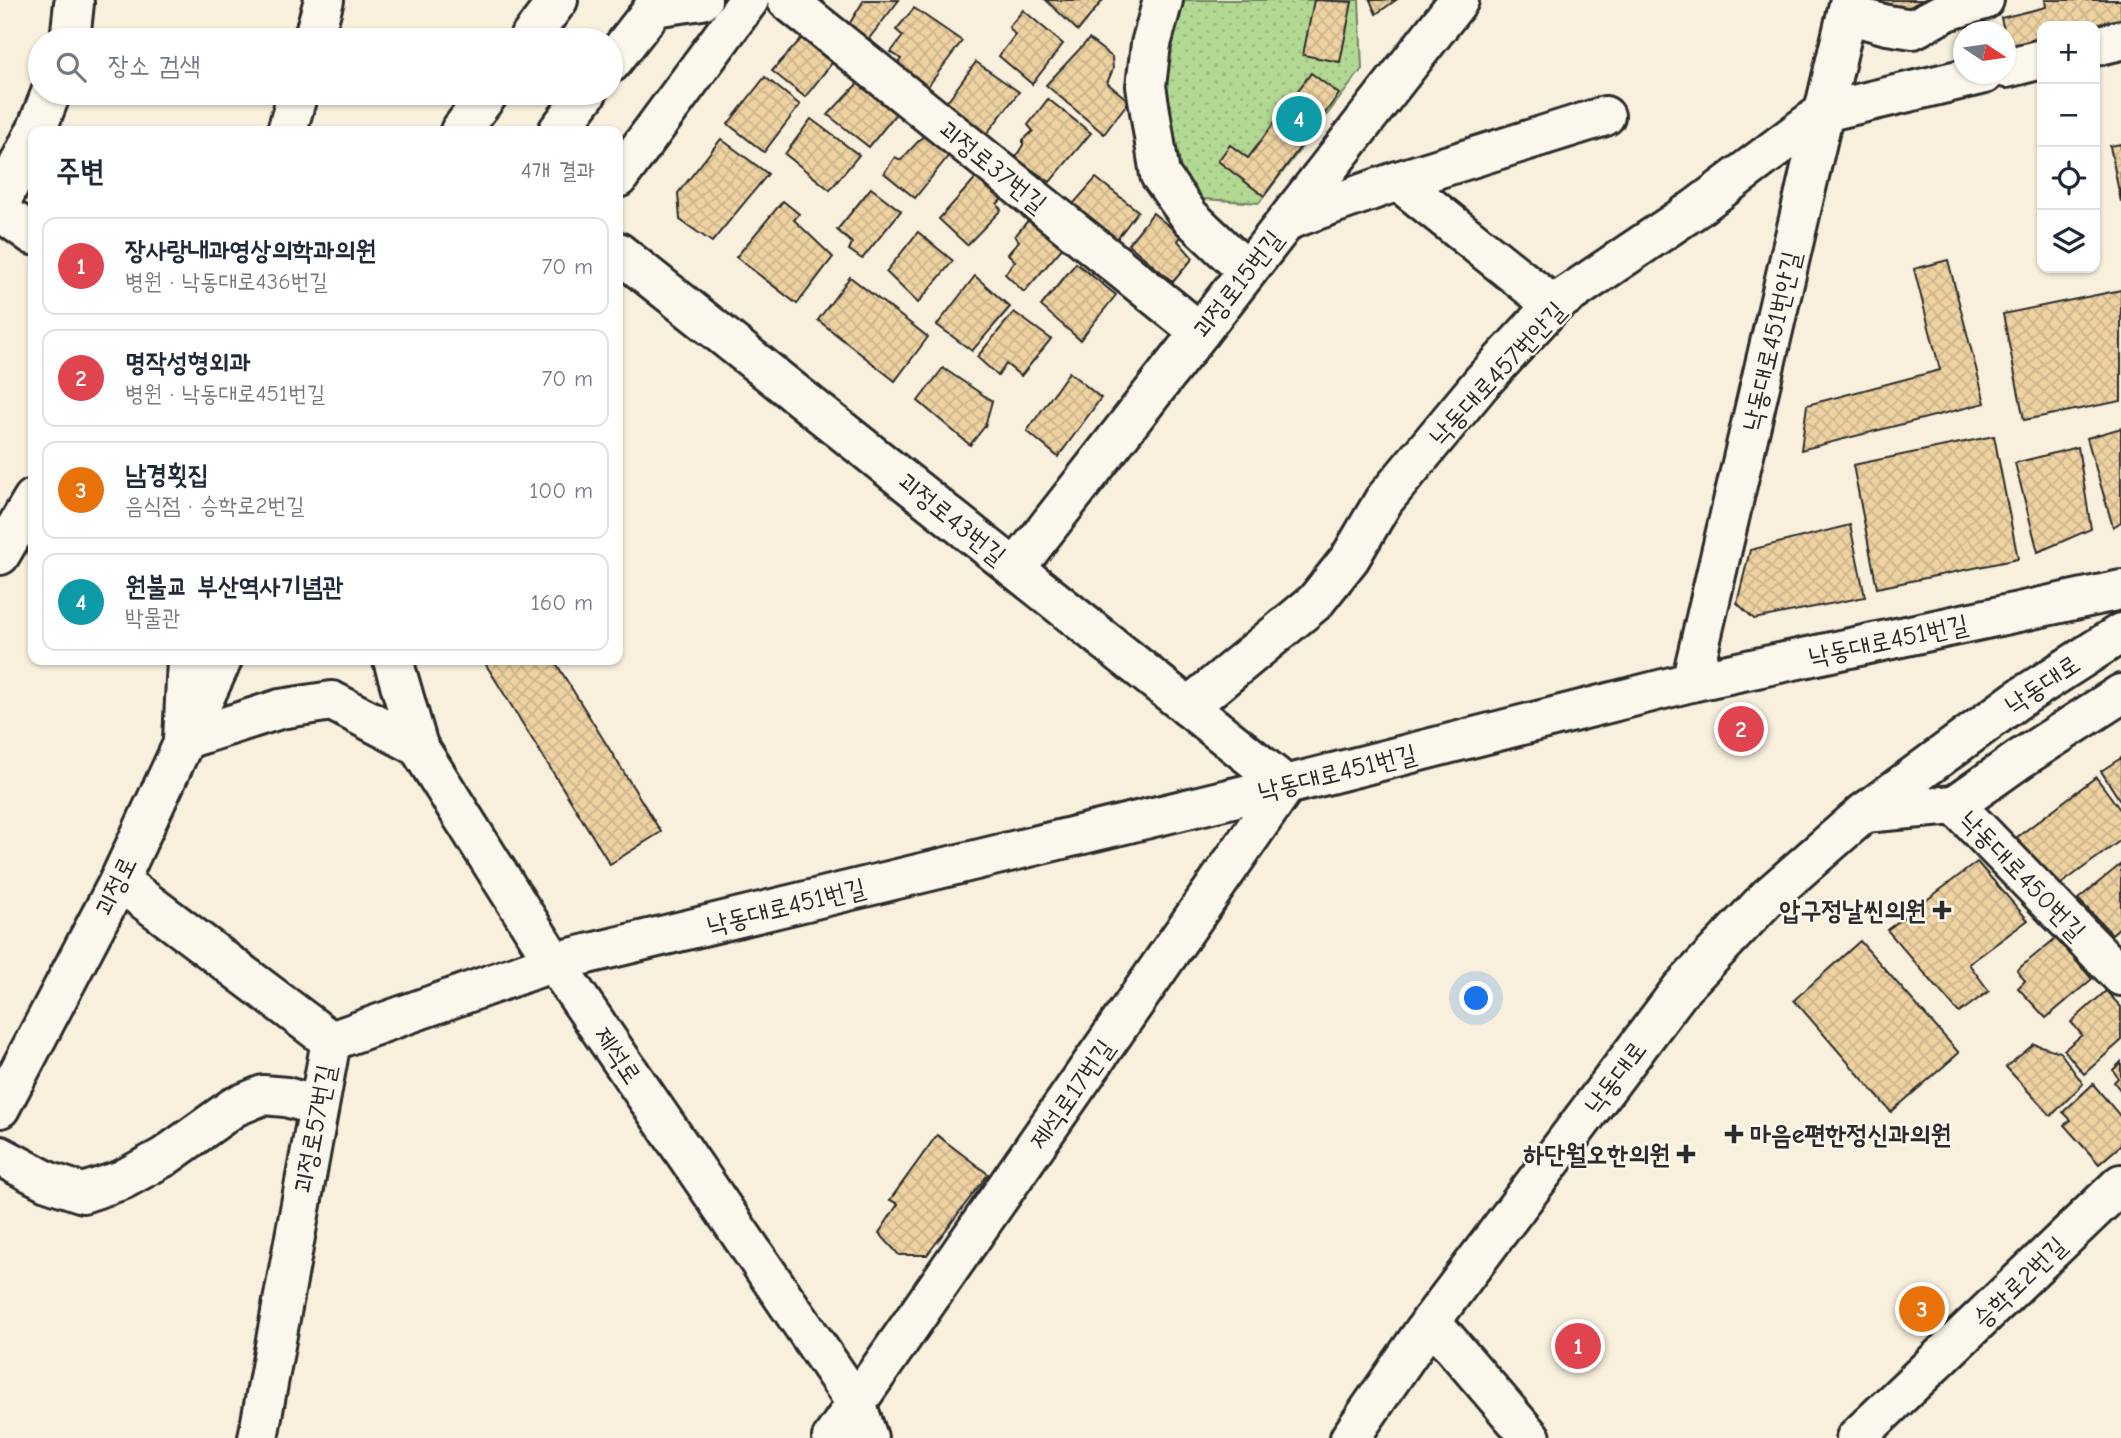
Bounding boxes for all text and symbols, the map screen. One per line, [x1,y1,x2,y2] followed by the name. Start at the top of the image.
[1953,21,2016,84] north arrow
[2037,21,2100,273] map controls
[2037,21,2100,84] button: +
[28,28,623,105] search box
[52,48,90,86] icon: search
[108,51,200,81] text: 장소 검색
[2037,84,2100,147] button: −
[1276,93,1322,145] pin: 4
[932,114,1052,219] street label: 괴정로37번길
[2037,147,2100,210] button: locate
[56,154,104,189] text: 주변
[521,157,595,184] text: 4개 결과
[2037,210,2100,273] button: layers
[1186,224,1289,345] street label: 괴정로15번길
[125,236,376,266] text: 장사랑내과영상의학과의원
[1737,248,1807,434] street label: 낙동대로451번안길
[76,253,86,280] text: 1
[541,253,593,280] text: 70 m
[125,268,328,295] text: 병원 · 낙동대로436번길
[1424,296,1572,452] street label: 낙동대로457번안길
[125,348,251,378] text: 명작성형외과
[75,365,87,392] text: 2
[541,365,593,392] text: 70 m
[125,380,325,407] text: 병원 · 낙동대로451번길
[125,460,209,490] text: 남경횟집
[891,466,1012,571] street label: 괴정로43번길
[75,477,87,504] text: 3
[529,477,593,504] text: 100 m
[125,492,305,519] text: 음식점 · 승학로2번길
[125,572,343,602] text: 원불교 부산역사기념관
[76,589,86,616] text: 4
[531,589,593,616] text: 160 m
[125,604,181,631] text: 박물관
[1806,609,1971,673] street label: 낙동대로451번길
[1999,649,2086,721] street label: 낙동대로
[1718,703,1764,755] pin: 2
[1255,739,1420,807] street label: 낙동대로451번길
[1953,805,2091,947] street label: 낙동대로450번길
[89,852,143,921] street label: 괴정로
[704,873,869,941] street label: 낙동대로451번길
[1780,896,1926,926] place label: 압구정날씬의원
[1932,900,1952,920] marker: 압구정날씬의원
[1459,981,1493,1015] your location
[587,1021,647,1090] street label: 제석로
[1023,1034,1121,1155] street label: 제석로17번길
[1579,1035,1653,1120] street label: 낙동대로
[288,1062,342,1196] street label: 괴정로57번길
[1750,1120,1951,1150] place label: 마음e편한정신과의원
[1724,1124,1744,1144] marker: 마음e편한정신과의원
[1524,1140,1670,1170] place label: 하단월오한의원
[1676,1144,1696,1164] marker: 하단월오한의원
[1967,1231,2073,1335] street label: 승학로2번길
[1899,1283,1945,1335] pin: 3
[1555,1320,1601,1372] pin: 1

